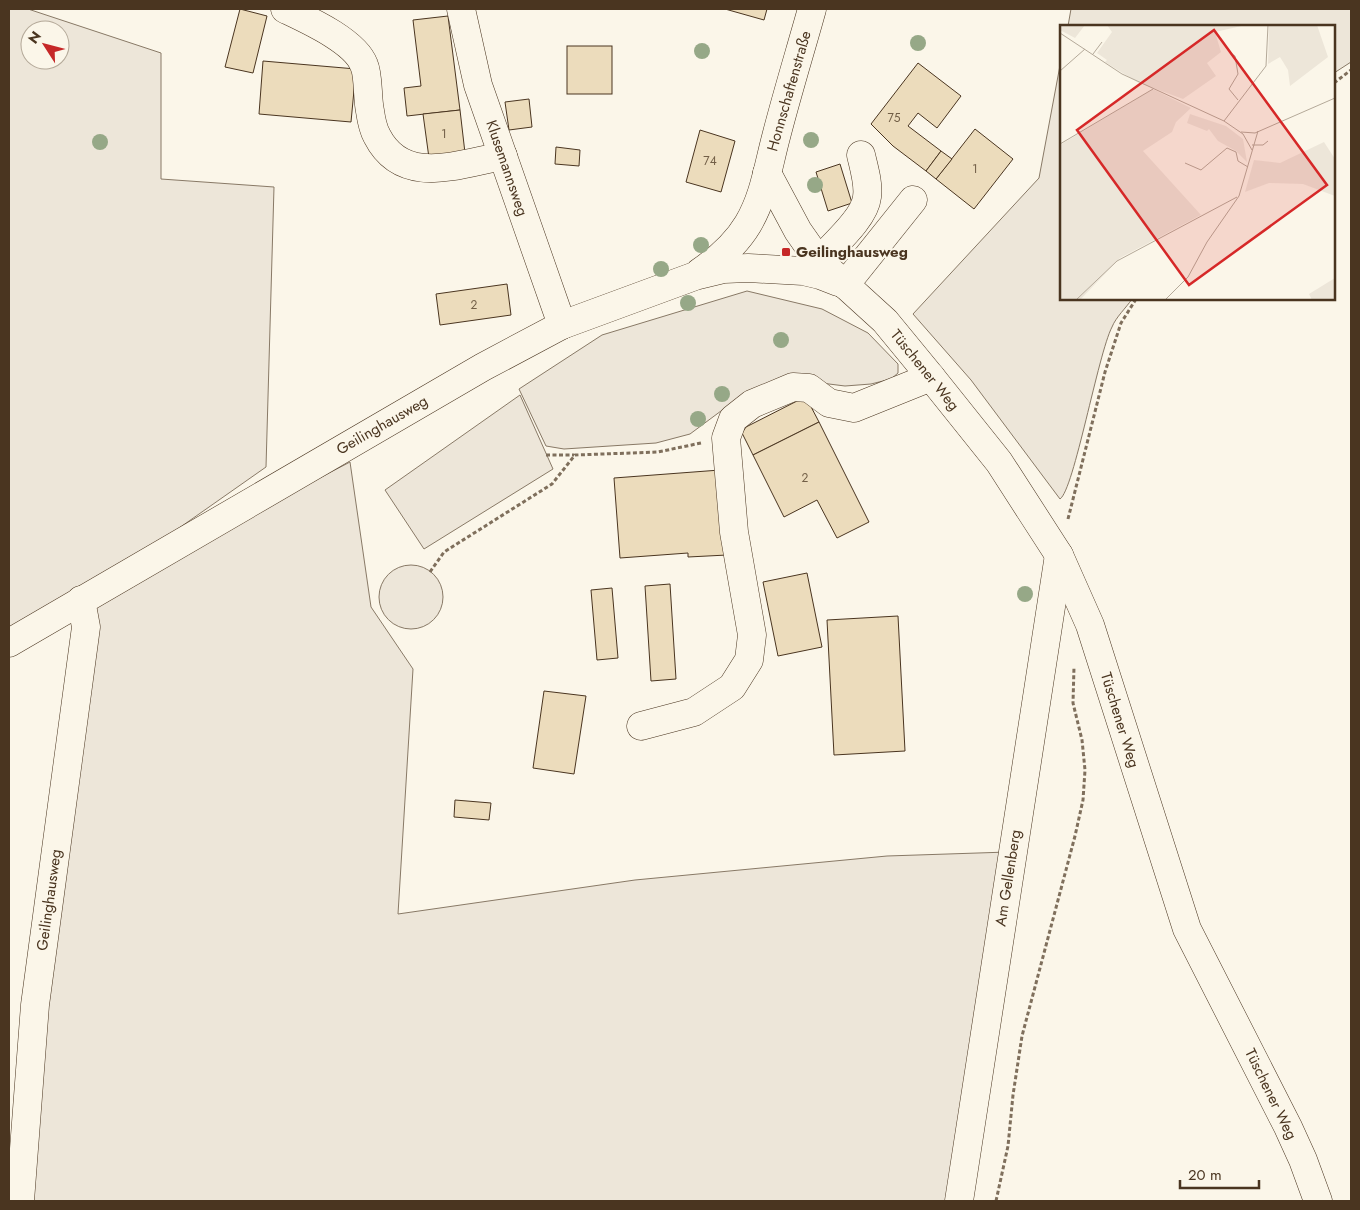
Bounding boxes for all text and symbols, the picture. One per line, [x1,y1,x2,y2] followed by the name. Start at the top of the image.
[20,20,70,70] north arrow
[1060,25,1335,300] inset map
[23,27,46,48] text: N
[761,28,817,154] street label: Honnschaftenstraße
[887,109,901,127] house number: 75
[480,117,534,219] street label: Klusemannsweg
[441,125,447,143] house number: 1
[703,152,717,170] house number: 74
[972,160,978,178] house number: 1
[796,241,908,263] place label: Geilinghausweg
[780,246,792,258] marker: Geilinghausweg
[471,296,478,314] house number: 2
[885,325,965,415] street label: Tüschener Weg
[332,390,432,460] street label: Geilinghausweg
[802,469,809,487] house number: 2
[1095,670,1145,770] street label: Tüschener Weg
[989,828,1027,928] street label: Am Gellenberg
[31,848,67,952] street label: Geilinghausweg
[1239,1045,1303,1143] street label: Tüschener Weg
[1180,1158,1259,1190] scale bar
[1188,1164,1222,1186] text: 20 m

